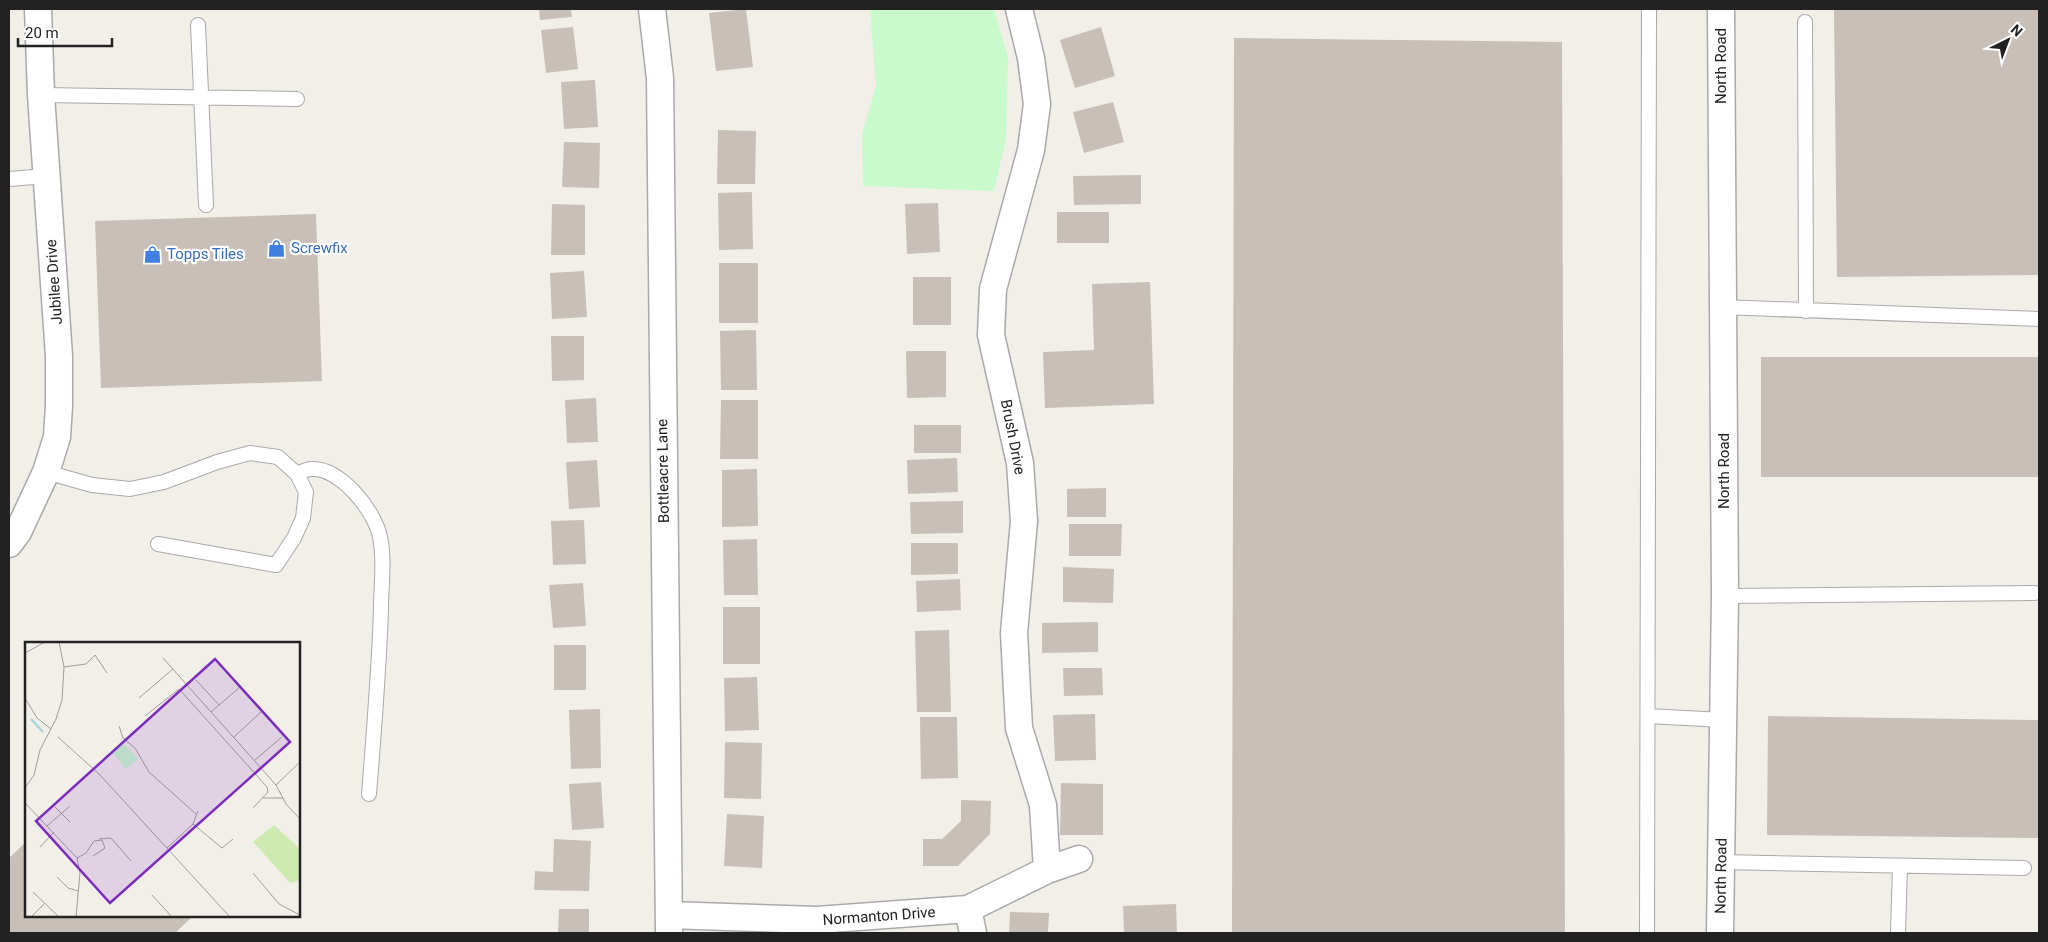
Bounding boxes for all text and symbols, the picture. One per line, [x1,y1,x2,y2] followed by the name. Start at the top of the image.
[18,15,111,47] scale bar
[1983,15,2033,65] north arrow
[2008,21,2026,40] text: N
[25,24,59,42] text: 20 m
[1712,28,1730,104] street label: North Road
[267,238,287,258] shop icon: Screwfix
[42,239,66,325] street label: Jubilee Drive
[291,239,348,257] place label: Screwfix
[143,244,163,264] shop icon: Topps Tiles
[167,245,244,263] place label: Topps Tiles
[997,398,1029,476] street label: Brush Drive
[653,419,673,523] street label: Bottleacre Lane
[1715,433,1733,509] street label: North Road
[25,642,300,917] inset map
[1711,838,1731,914] street label: North Road
[822,903,936,929] street label: Normanton Drive

